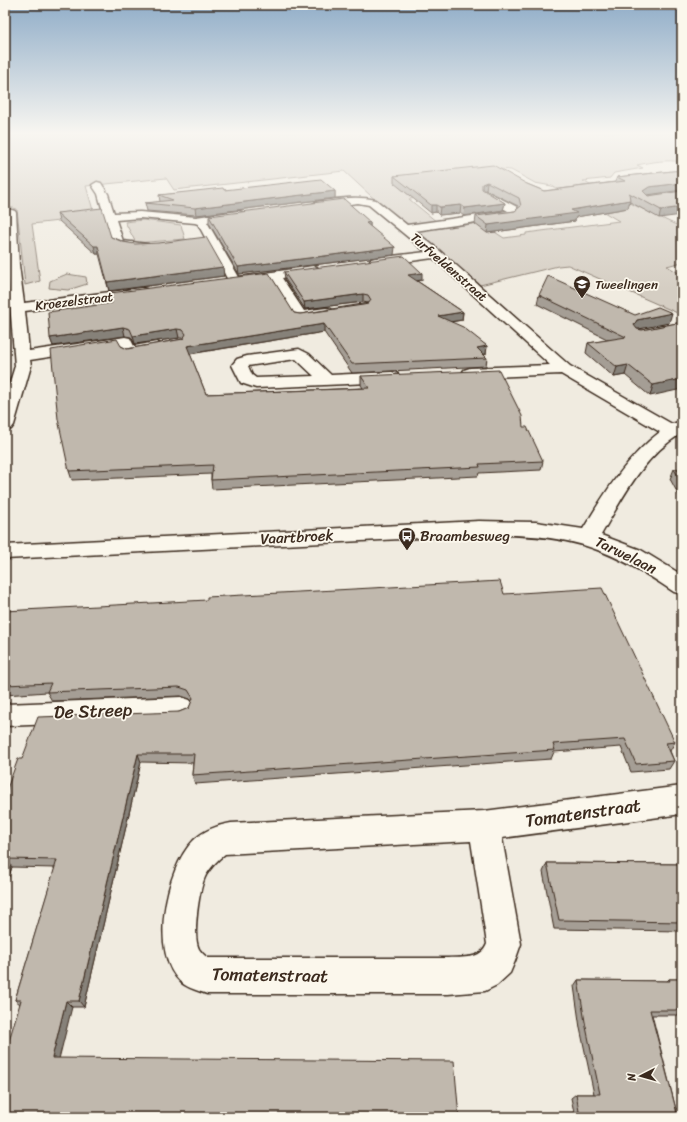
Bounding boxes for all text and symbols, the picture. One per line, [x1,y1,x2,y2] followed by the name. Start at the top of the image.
[405,227,493,307] street label: Turfveldenstraat
[595,273,658,296] place label: Tweelingen
[572,274,592,299] school or university icon: Tweelingen
[34,285,115,317] street label: Kroezelstraat
[260,522,334,552] street label: Vaartbroek
[420,523,510,549] place label: Braambesweg
[397,526,417,551] bus stop icon: Braambesweg
[591,529,661,581] street label: Tarwelaan
[53,694,133,728] street label: De Streep
[523,789,643,837] street label: Tomatenstraat
[212,958,328,992] street label: Tomatenstraat
[621,1056,661,1096] north arrow
[622,1072,642,1083] text: N

